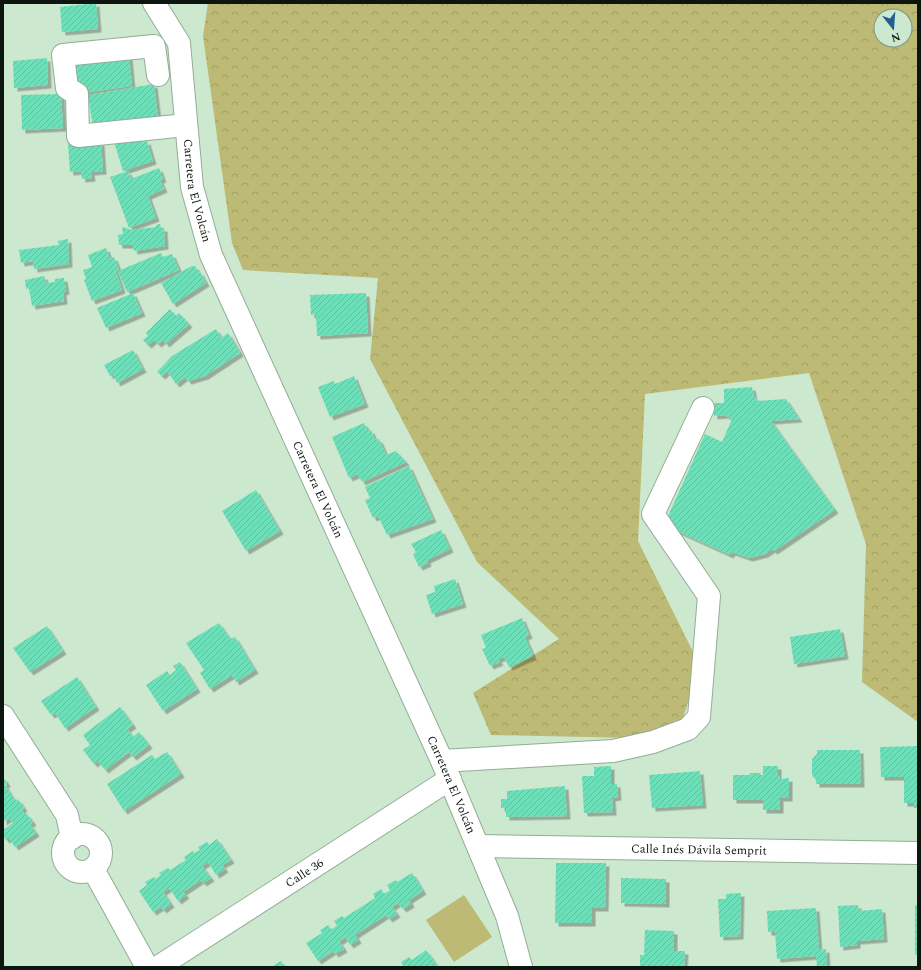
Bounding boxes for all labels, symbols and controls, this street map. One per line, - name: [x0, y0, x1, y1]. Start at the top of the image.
- north arrow: [873, 8, 913, 48]
- text: N: [889, 28, 903, 47]
- street label: Carretera El Volcán: [178, 138, 216, 244]
- street label: Carretera El Volcán: [287, 438, 348, 541]
- street label: Carretera El Volcán: [422, 733, 480, 837]
- street label: Calle Inés Dávila Semprit: [631, 839, 767, 861]
- street label: Calle 36: [282, 854, 328, 893]

